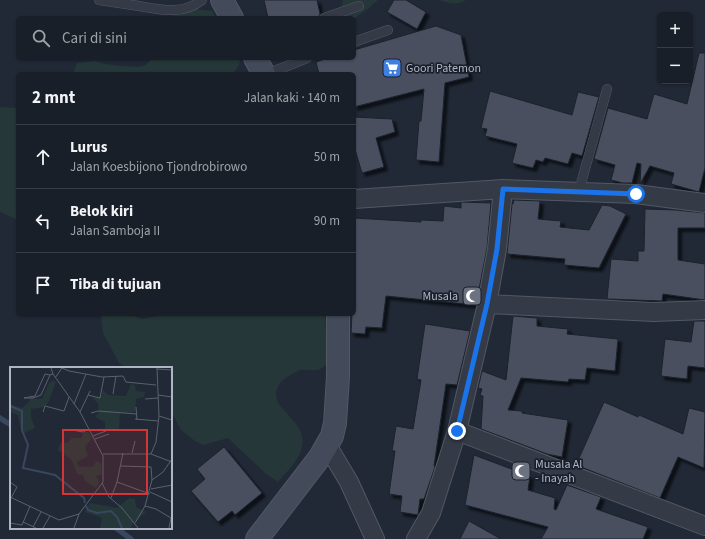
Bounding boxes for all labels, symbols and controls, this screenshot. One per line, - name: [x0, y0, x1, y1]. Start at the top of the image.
- map controls: [657, 12, 693, 84]
- button: +: [657, 12, 693, 48]
- search box: [16, 16, 356, 60]
- icon: search: [30, 27, 52, 49]
- text: Cari di sini: [62, 28, 127, 49]
- button: −: [657, 48, 693, 84]
- supermarket icon: Goori Patemon: [381, 57, 403, 79]
- place label: Goori Patemon: [406, 60, 481, 77]
- text: 2 mnt: [32, 86, 75, 110]
- text: Jalan kaki · 140 m: [244, 89, 340, 107]
- text: Lurus: [70, 137, 107, 158]
- icon: ahead: [32, 146, 54, 168]
- text: 50 m: [314, 148, 340, 166]
- text: Jalan Koesbijono Tjondrobirowo: [70, 158, 247, 176]
- route start: [627, 185, 645, 203]
- text: Belok kiri: [70, 201, 133, 222]
- icon: left: [32, 210, 54, 232]
- text: 90 m: [314, 212, 340, 230]
- text: Jalan Samboja II: [70, 222, 160, 240]
- icon: arrive: [32, 274, 54, 296]
- text: Tiba di tujuan: [70, 274, 161, 295]
- mosque icon: Musala: [461, 285, 483, 307]
- place label: Musala: [423, 288, 458, 305]
- inset map: [10, 367, 172, 529]
- route end: [448, 422, 466, 440]
- place label: Musala Al - Inayah: [535, 456, 582, 487]
- mosque icon: Musala Al - Inayah: [510, 460, 532, 482]

